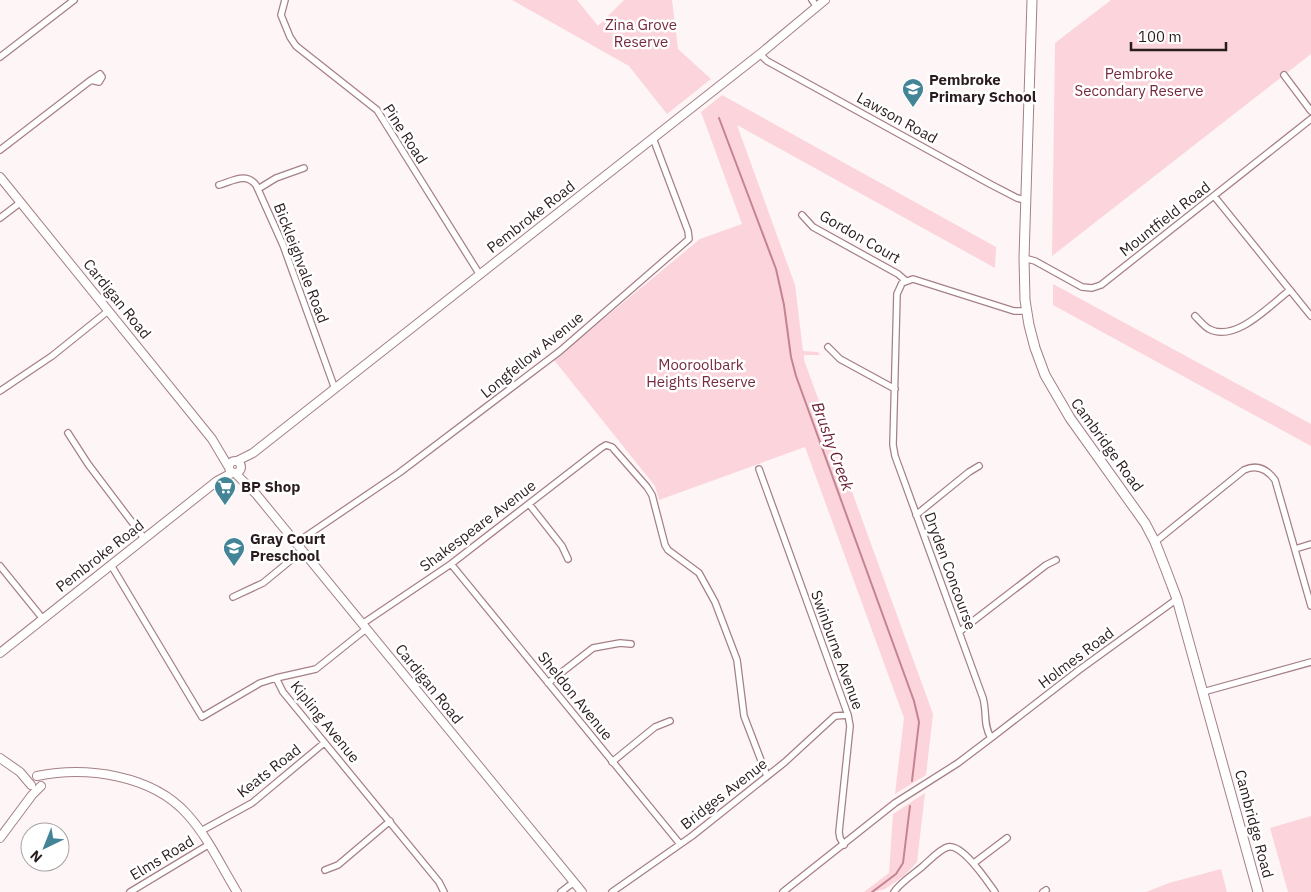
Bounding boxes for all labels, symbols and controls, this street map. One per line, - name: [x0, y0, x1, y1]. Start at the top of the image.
- park label: Zina Grove Reserve: [605, 15, 677, 51]
- scale bar: [1131, 20, 1226, 52]
- text: 100 m: [1138, 27, 1182, 46]
- park label: Pembroke Secondary Reserve: [1074, 64, 1204, 100]
- place label: Pembroke Primary School: [929, 70, 1037, 106]
- school or university icon: Pembroke Primary School: [901, 77, 925, 108]
- street label: Lawson Road: [854, 88, 941, 147]
- street label: Pine Road: [379, 100, 432, 167]
- street label: Pembroke Road: [483, 176, 579, 257]
- street label: Mountfield Road: [1115, 177, 1214, 260]
- street label: Bickleighvale Road: [270, 200, 333, 326]
- street label: Gordon Court: [816, 206, 904, 267]
- street label: Cardigan Road: [79, 255, 155, 343]
- street label: Longfellow Avenue: [476, 307, 587, 402]
- park label: Mooroolbark Heights Reserve: [646, 355, 756, 391]
- street label: Cambridge Road: [1067, 394, 1148, 495]
- water label: Brushy Creek: [808, 399, 859, 494]
- supermarket icon: BP Shop: [213, 475, 237, 506]
- street label: Shakespeare Avenue: [416, 476, 540, 576]
- place label: BP Shop: [241, 477, 300, 496]
- street label: Dryden Concourse: [920, 509, 981, 632]
- street label: Pembroke Road: [52, 515, 148, 596]
- place label: Gray Court Preschool: [250, 529, 326, 565]
- school or university icon: Gray Court Preschool: [222, 536, 246, 567]
- street label: Swinburne Avenue: [807, 588, 868, 712]
- street label: Holmes Road: [1034, 623, 1117, 692]
- street label: Cardigan Road: [391, 640, 467, 728]
- street label: Sheldon Avenue: [534, 647, 617, 744]
- street label: Kipling Avenue: [287, 677, 364, 766]
- street label: Keats Road: [233, 740, 304, 801]
- street label: Bridges Avenue: [677, 754, 771, 833]
- street label: Cambridge Road: [1231, 768, 1278, 880]
- north arrow: [20, 822, 70, 872]
- street label: Elms Road: [126, 831, 197, 884]
- text: N: [26, 846, 46, 867]

